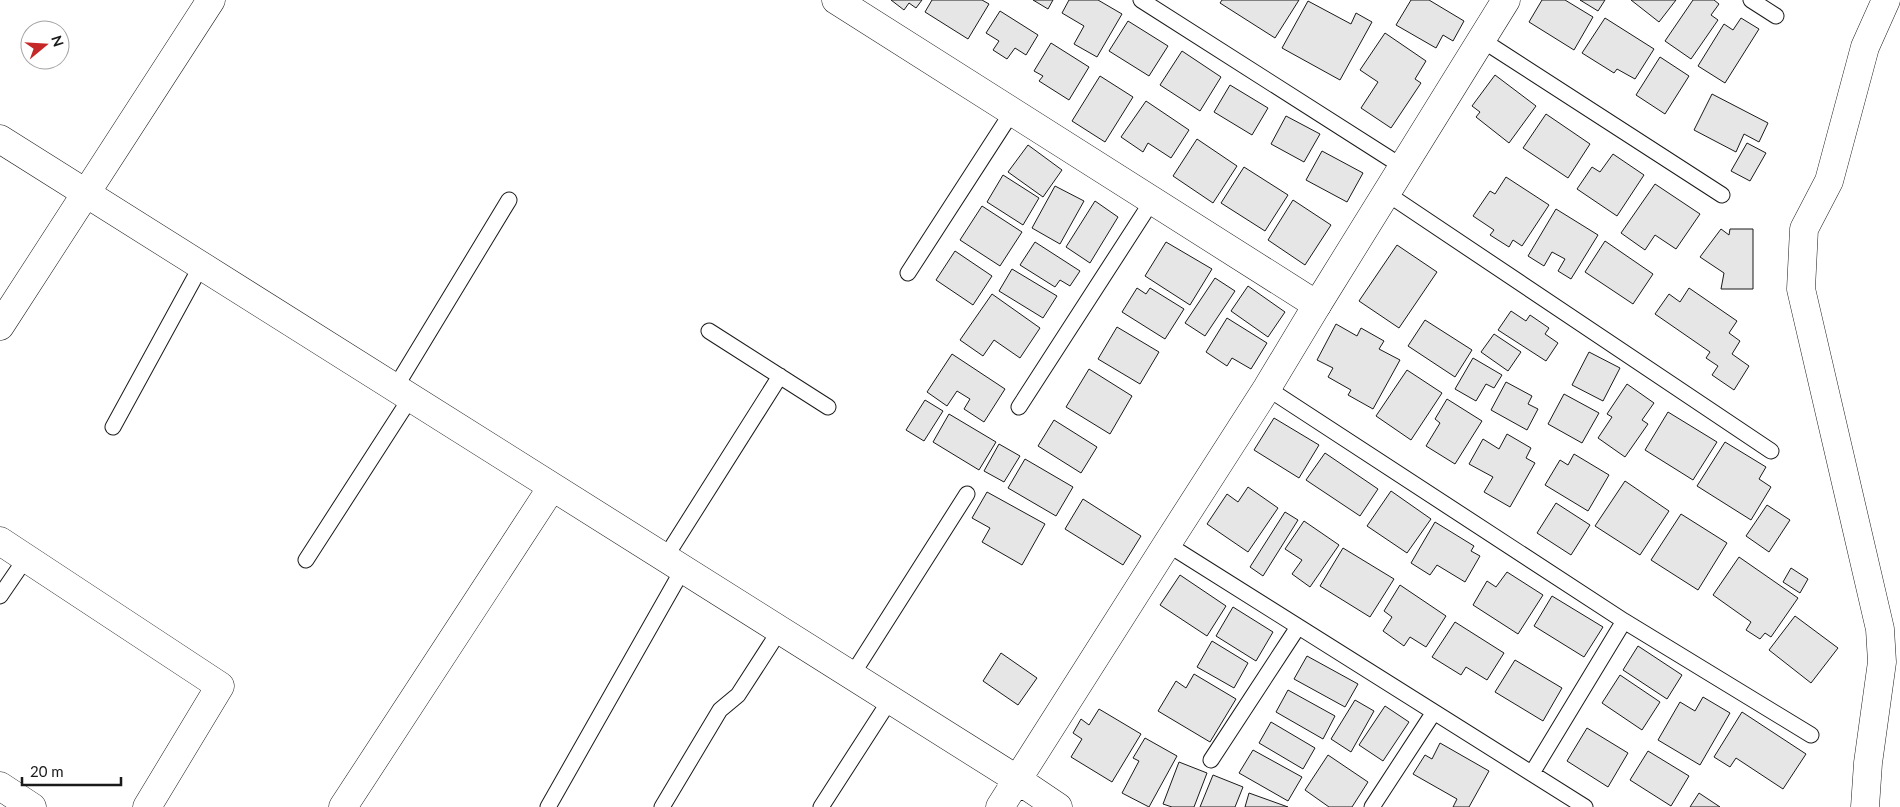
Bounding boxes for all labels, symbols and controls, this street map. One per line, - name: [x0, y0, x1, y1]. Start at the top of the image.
- north arrow: [20, 20, 70, 70]
- text: N: [48, 33, 68, 49]
- scale bar: [22, 754, 121, 786]
- text: 20 m: [30, 762, 64, 780]

